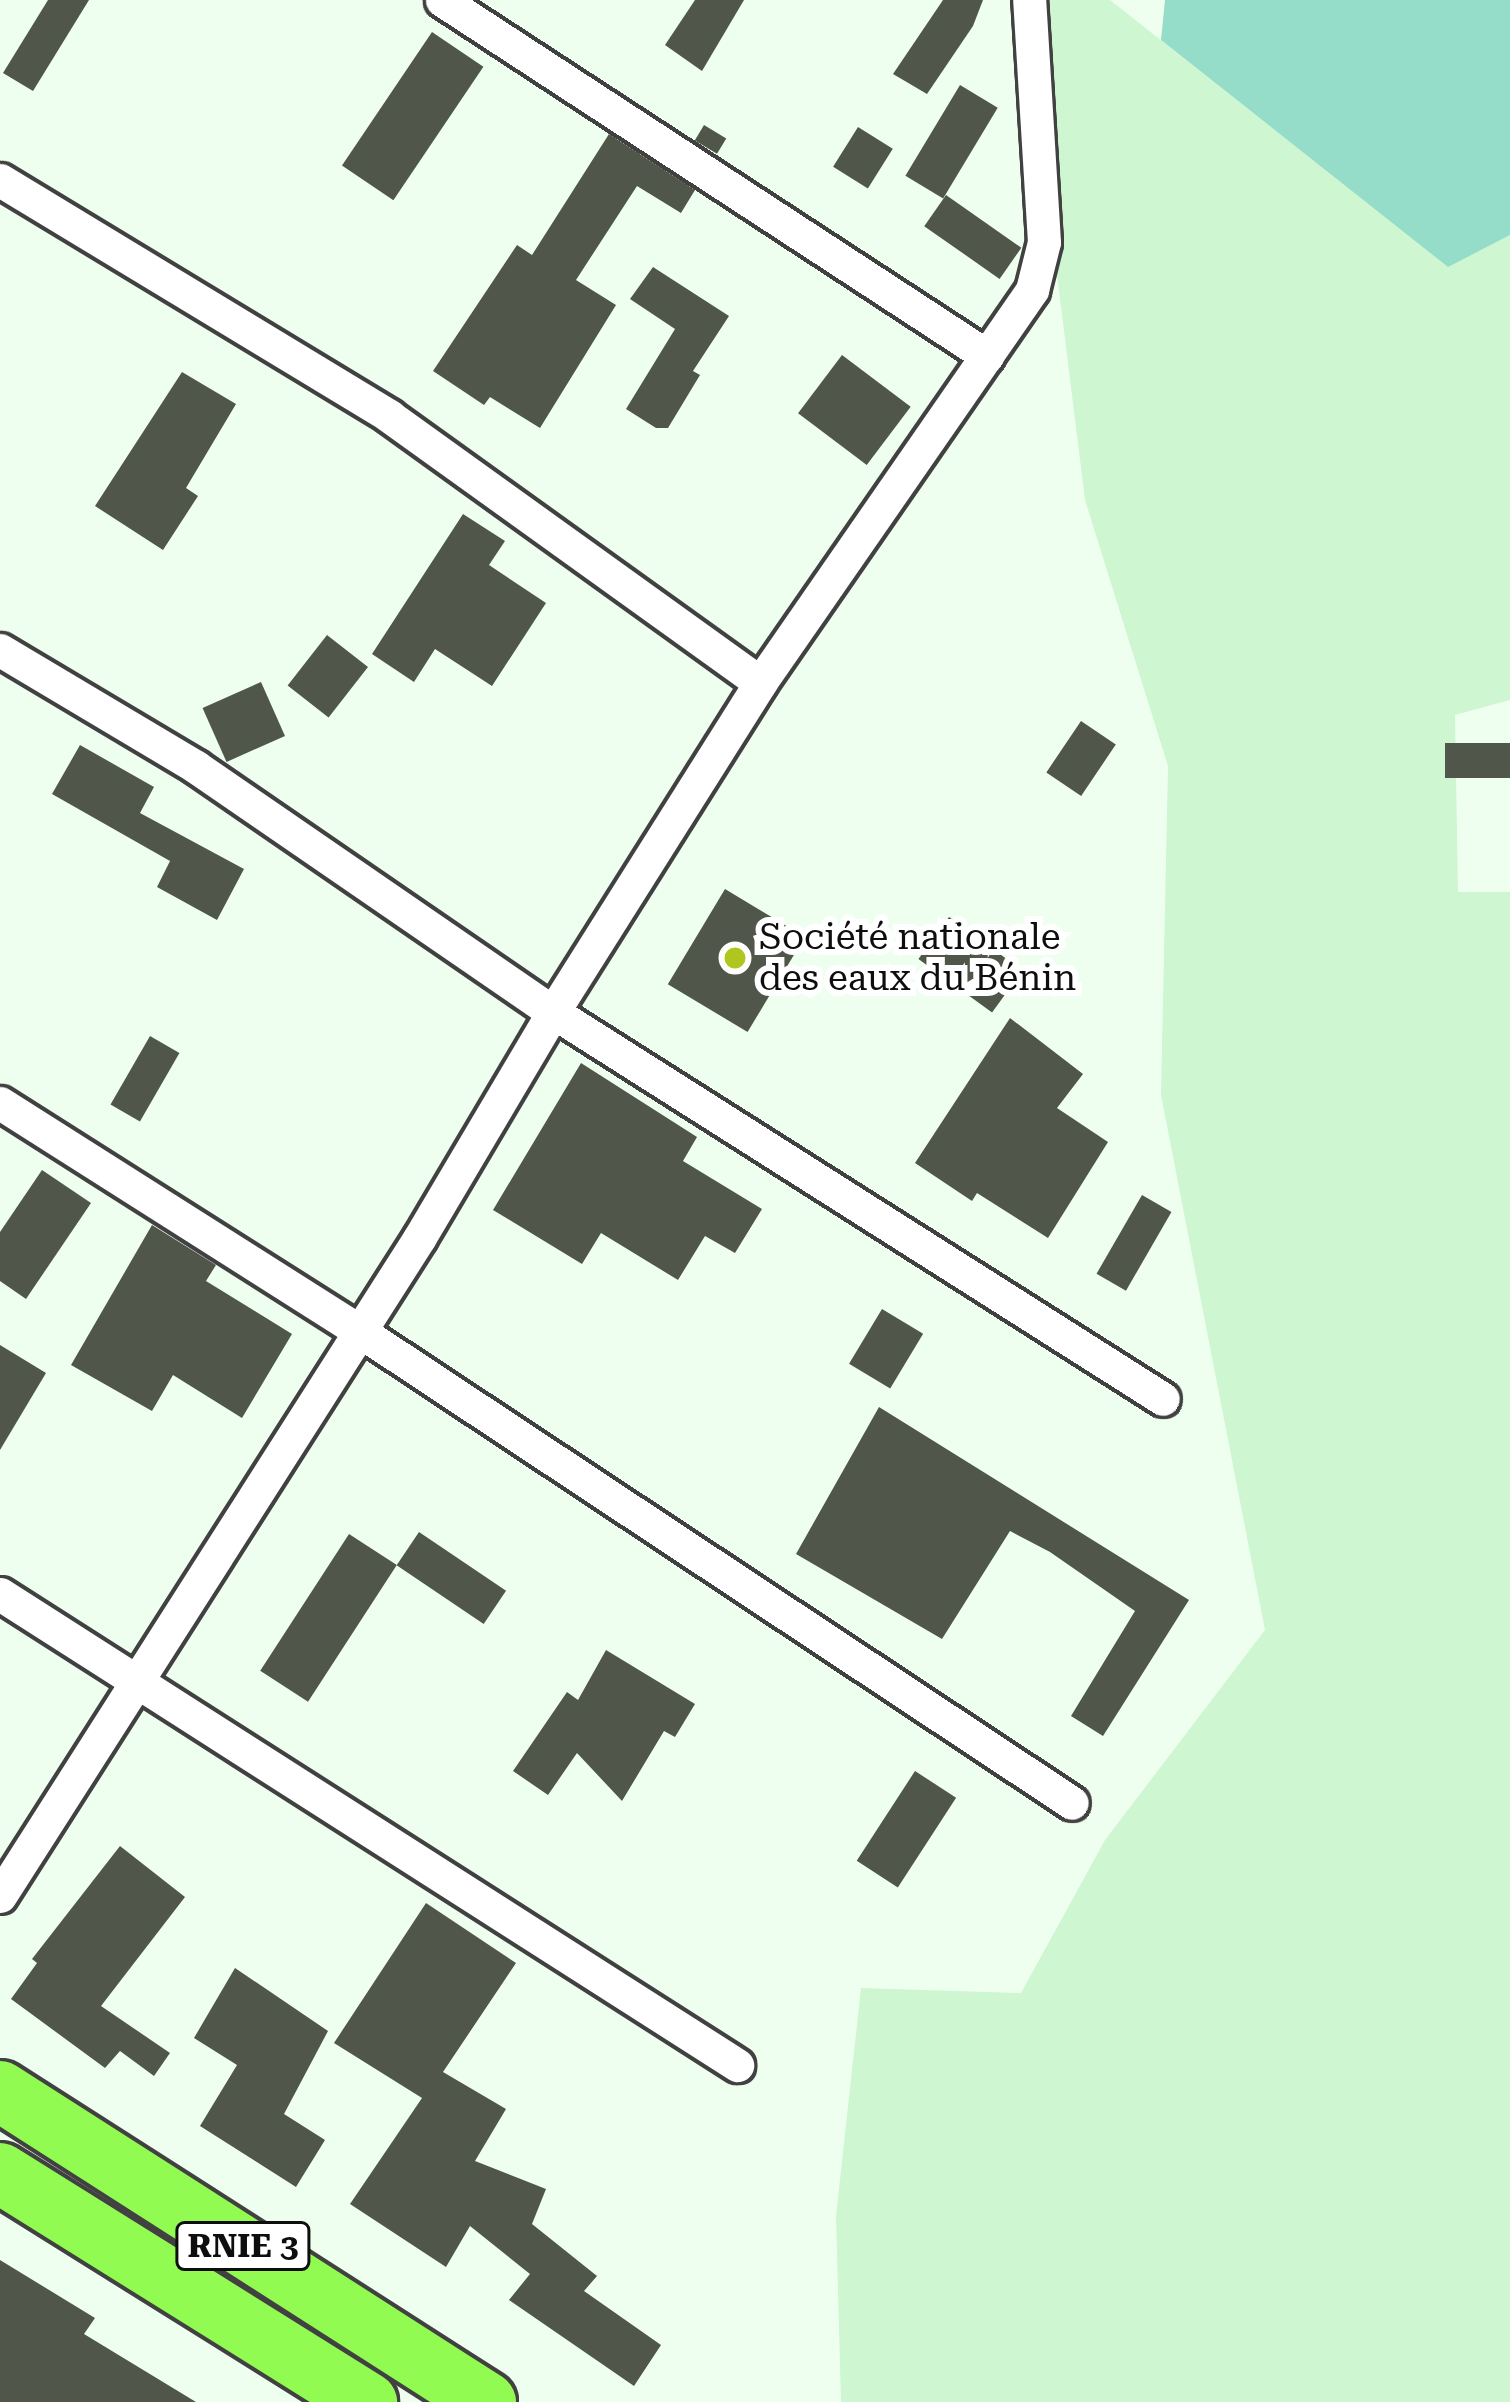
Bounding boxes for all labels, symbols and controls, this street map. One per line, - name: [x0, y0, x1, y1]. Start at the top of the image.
- place label: Société nationale des eaux du Bénin: [759, 915, 1076, 1000]
- marker: Société nationale des eaux du Bénin: [722, 945, 748, 971]
- road number: RNIE 3: [174, 2219, 312, 2273]

